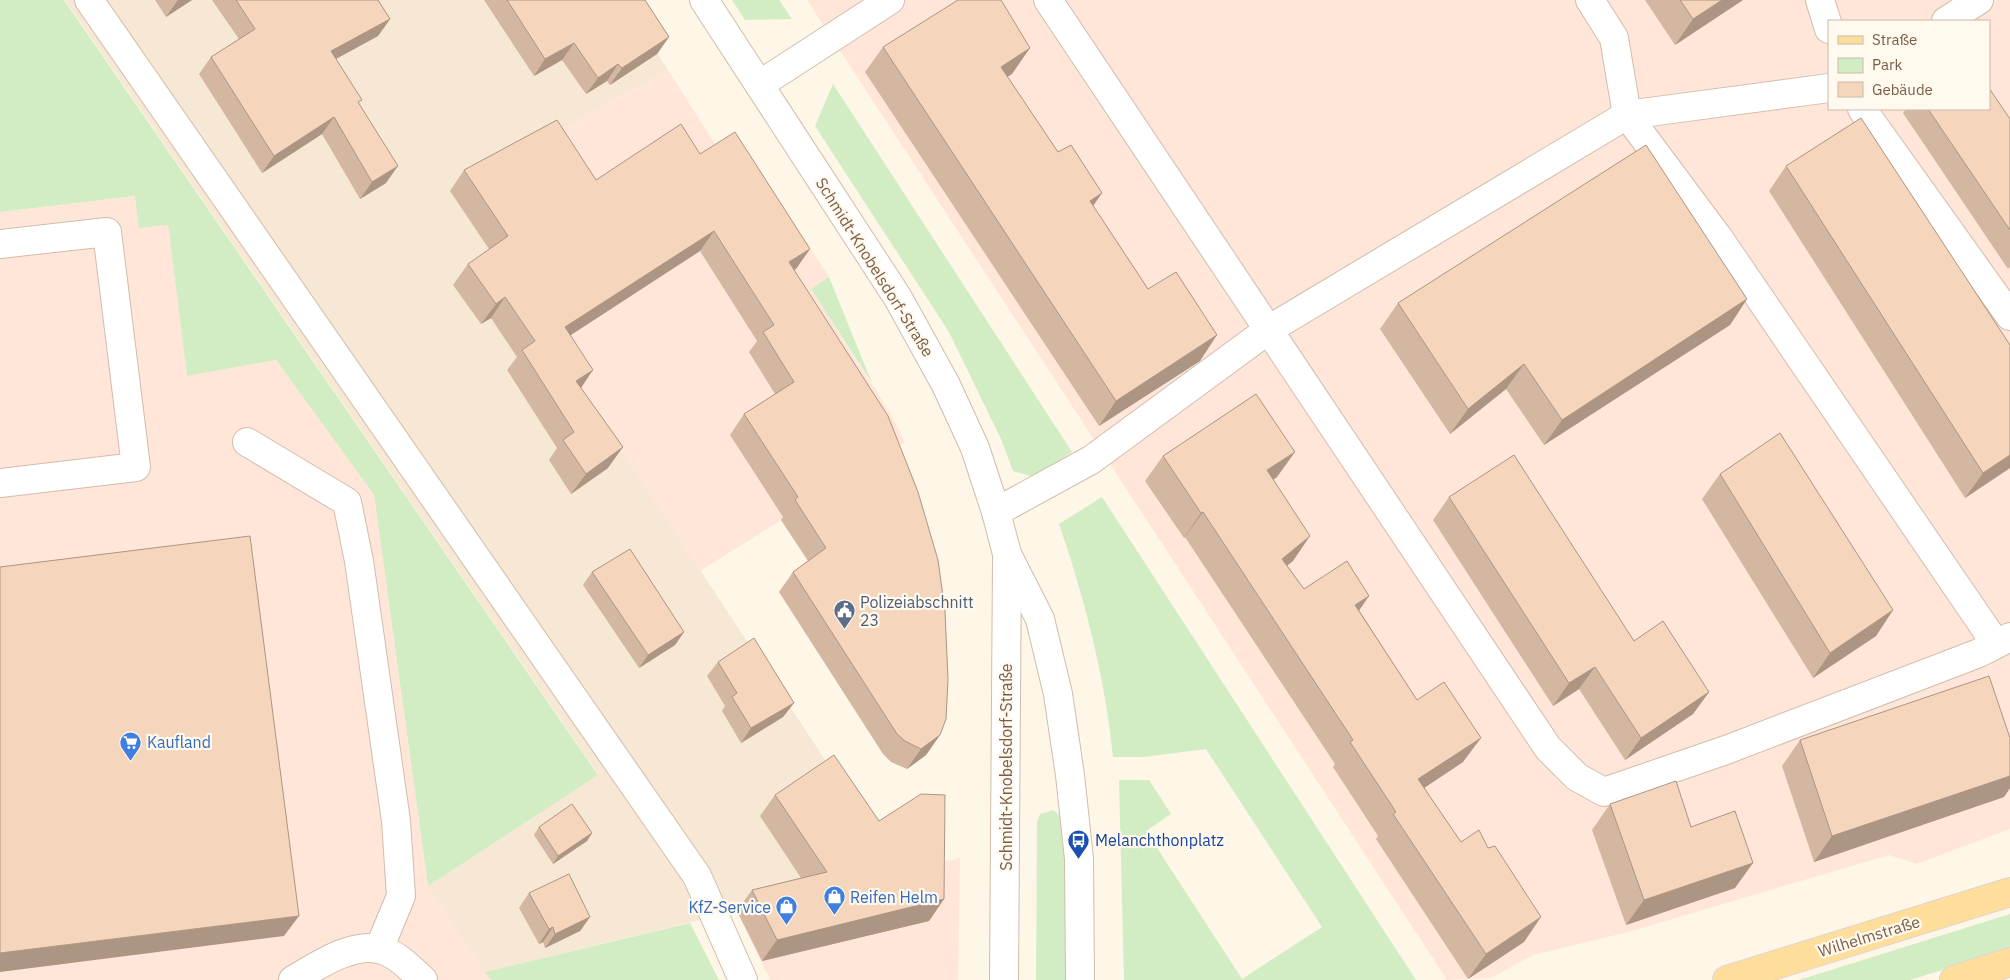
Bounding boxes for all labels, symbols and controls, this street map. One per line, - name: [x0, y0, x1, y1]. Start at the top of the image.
- legend: [1828, 20, 1990, 110]
- text: Straße: [1872, 30, 1917, 49]
- text: Park: [1872, 55, 1902, 74]
- text: Gebäude: [1872, 80, 1933, 99]
- street label: Schmidt-Knobelsdorf-Straße: [812, 174, 939, 360]
- place label: Polizeiabschnitt 23: [860, 592, 974, 630]
- public building icon: Polizeiabschnitt 23: [832, 599, 856, 630]
- street label: Schmidt-Knobelsdorf-Straße: [996, 663, 1016, 871]
- supermarket icon: Kaufland: [119, 730, 143, 761]
- place label: Kaufland: [147, 732, 211, 752]
- bus stop icon: Melanchthonplatz: [1067, 828, 1091, 859]
- place label: Melanchthonplatz: [1095, 830, 1224, 850]
- shop icon: Reifen Helm: [822, 885, 846, 916]
- place label: Reifen Helm: [850, 887, 938, 907]
- shop icon: KfZ-Service: [775, 895, 799, 926]
- place label: KfZ-Service: [689, 897, 771, 917]
- street label: Wilhelmstraße: [1816, 911, 1923, 961]

